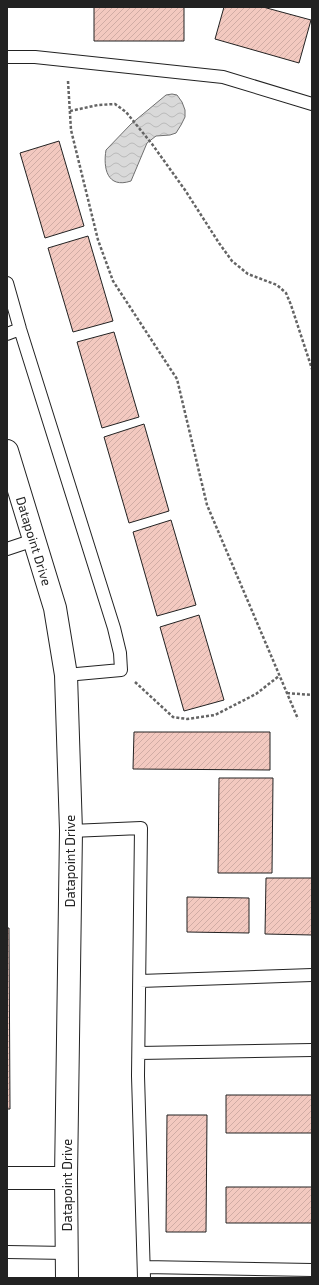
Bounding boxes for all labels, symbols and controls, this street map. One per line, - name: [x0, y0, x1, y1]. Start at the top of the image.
- street label: Datapoint Drive: [13, 495, 55, 587]
- street label: Datapoint Drive: [62, 815, 78, 907]
- street label: Datapoint Drive: [59, 1139, 75, 1231]

